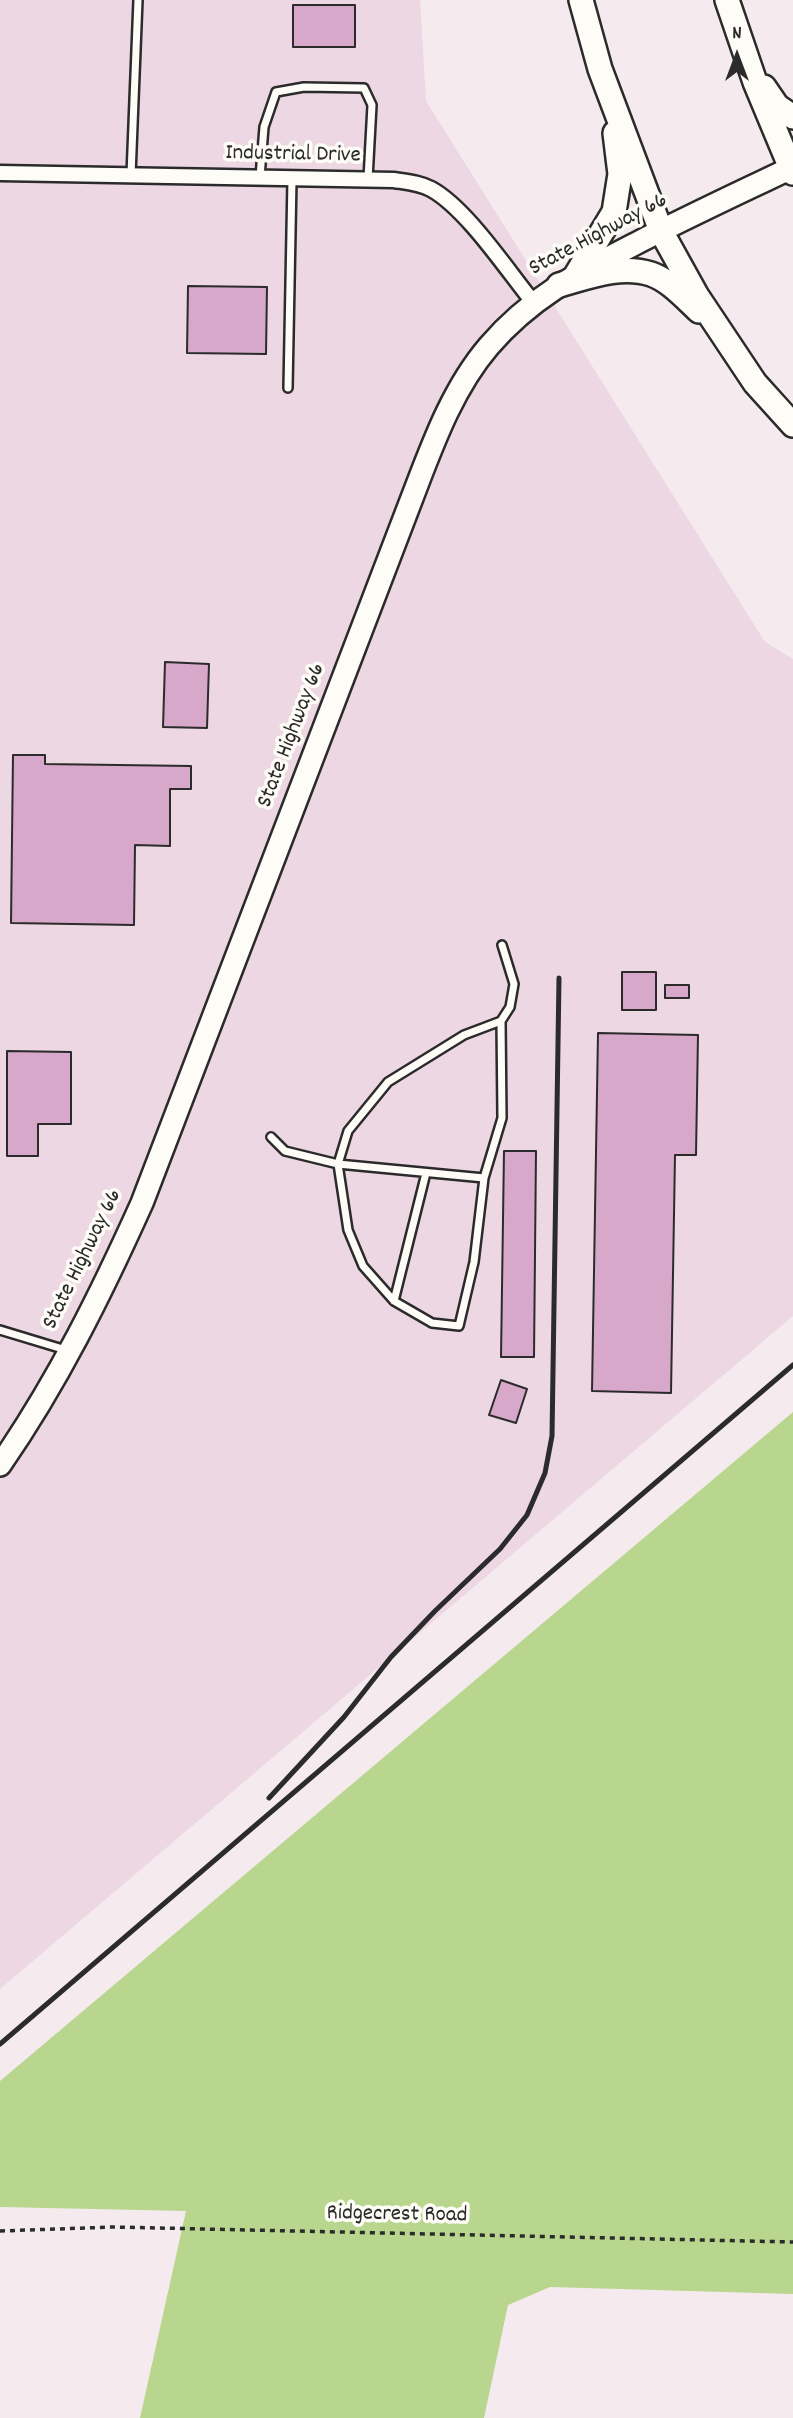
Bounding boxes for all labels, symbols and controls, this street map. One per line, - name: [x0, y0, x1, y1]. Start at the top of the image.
- north arrow: [702, 21, 772, 91]
- text: N: [732, 21, 742, 48]
- street label: Industrial Drive: [225, 141, 361, 171]
- street label: State Highway 66: [525, 188, 673, 284]
- street label: State Highway 66: [253, 660, 333, 812]
- street label: State Highway 66: [38, 1185, 130, 1335]
- street label: Ridgecrest Road: [326, 2201, 468, 2231]

